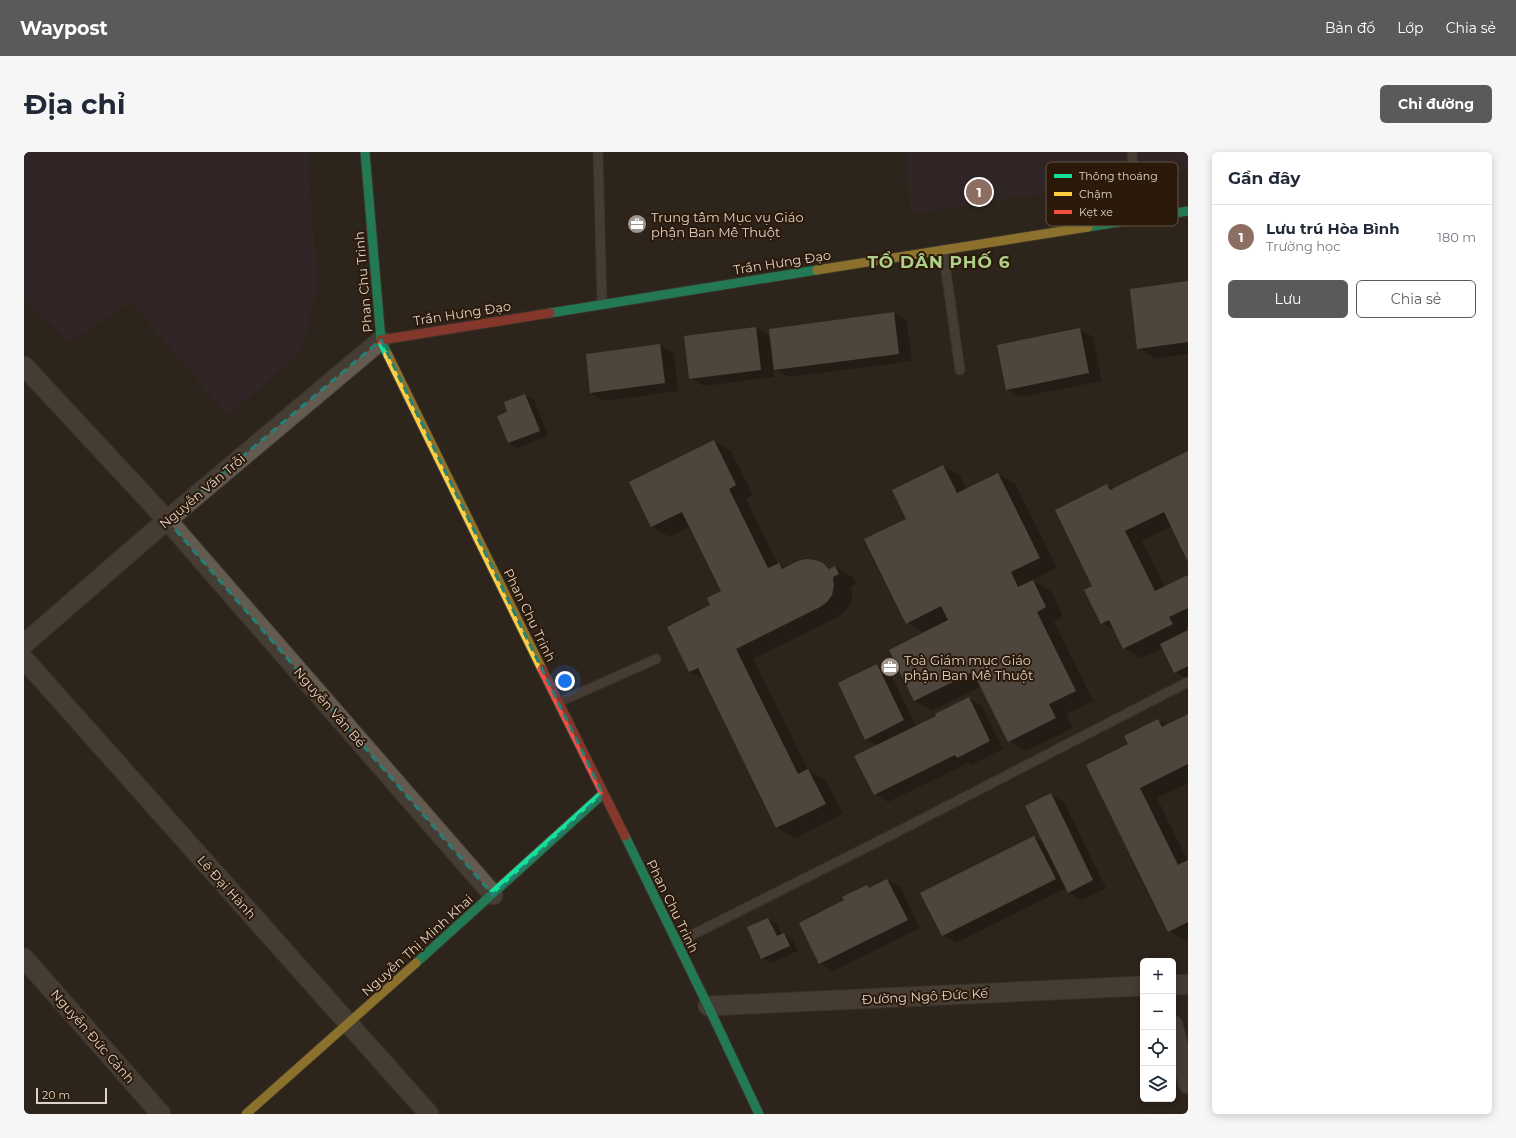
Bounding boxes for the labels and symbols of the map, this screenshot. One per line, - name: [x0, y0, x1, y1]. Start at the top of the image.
- legend: [1046, 162, 1178, 226]
- text: Thông thoáng: [1079, 169, 1158, 183]
- pin: 1: [966, 177, 992, 207]
- text: Chậm: [1079, 187, 1112, 201]
- text: Kẹt xe: [1079, 205, 1113, 219]
- place label: Trung tâm Mục vụ Giáo phận Ban Mê Thuột: [651, 209, 804, 240]
- office icon: Trung tâm Mục vụ Giáo phận Ban Mê Thuột: [626, 213, 648, 235]
- street label: Phan Chu Trinh: [351, 231, 375, 333]
- street label: Trần Hưng Đạo: [732, 246, 832, 278]
- district label: TỔ DÂN PHỐ 6: [868, 251, 1010, 272]
- street label: Trần Hưng Đạo: [412, 297, 512, 329]
- street label: Nguyễn Văn Trỗi: [156, 450, 248, 532]
- street label: Phan Chu Trinh: [501, 566, 559, 664]
- place label: Toà Giám mục Giáo phận Ban Mê Thuột: [904, 652, 1033, 683]
- office icon: Toà Giám mục Giáo phận Ban Mê Thuột: [879, 656, 901, 678]
- street label: Nguyễn Văn Bé: [291, 664, 369, 750]
- your location: [555, 671, 575, 691]
- street label: Lê Đại Hành: [194, 852, 260, 922]
- street label: Phan Chu Trinh: [644, 857, 702, 955]
- street label: Nguyễn Thị Minh Khai: [358, 891, 476, 999]
- street label: Đường Ngô Đức Kế: [861, 985, 989, 1007]
- street label: Nguyễn Đức Cảnh: [48, 986, 138, 1086]
- scale bar: [36, 1086, 107, 1105]

